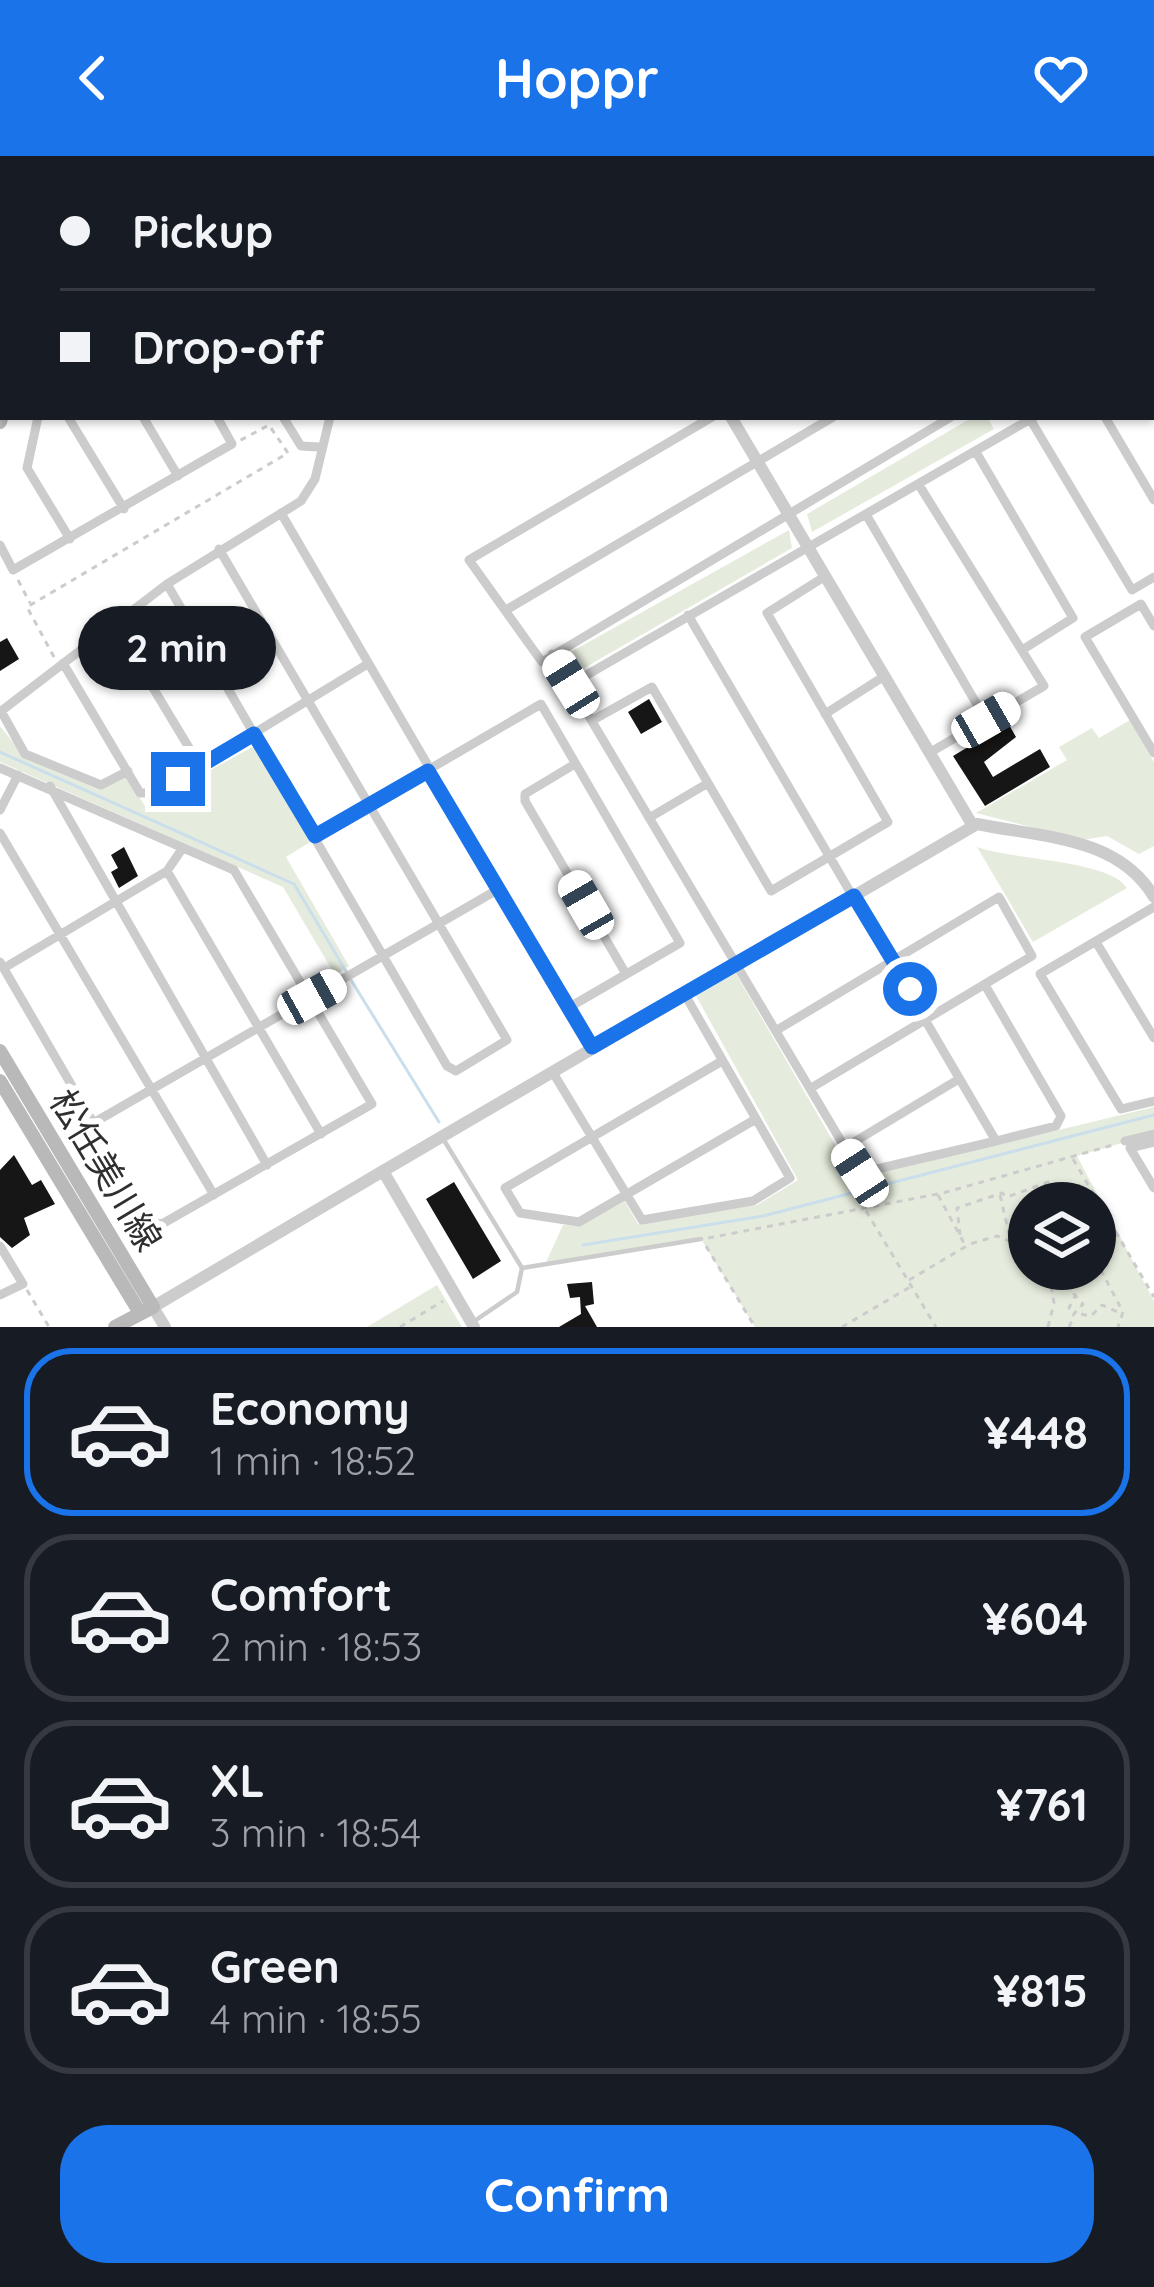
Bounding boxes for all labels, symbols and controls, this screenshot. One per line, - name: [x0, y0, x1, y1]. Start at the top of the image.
- text: Hoppr: [495, 44, 659, 112]
- icon: back: [60, 45, 126, 111]
- icon: heart: [1028, 45, 1094, 111]
- text: Pickup: [132, 203, 273, 259]
- text: Drop-off: [132, 319, 324, 375]
- callout: 2 min: [79, 605, 277, 689]
- text: 2 min: [126, 623, 228, 672]
- car: [537, 644, 605, 724]
- car: [946, 686, 1026, 754]
- route end: [151, 752, 205, 806]
- car: [552, 865, 620, 945]
- route start: [883, 962, 937, 1016]
- car: [272, 964, 352, 1030]
- street label: 松任美川線: [41, 1081, 172, 1258]
- car: [825, 1133, 895, 1213]
- map controls: [1008, 1182, 1116, 1290]
- button: layers: [1008, 1182, 1116, 1290]
- icon: car: [66, 1378, 174, 1486]
- text: Economy: [210, 1380, 410, 1436]
- text: ¥448: [984, 1404, 1088, 1460]
- text: 1 min · 18:52: [210, 1436, 416, 1485]
- icon: car: [66, 1564, 174, 1672]
- text: Comfort: [210, 1566, 392, 1622]
- text: ¥604: [982, 1590, 1088, 1646]
- text: 2 min · 18:53: [210, 1622, 422, 1671]
- icon: car: [66, 1750, 174, 1858]
- text: XL: [210, 1752, 265, 1808]
- text: ¥761: [996, 1776, 1088, 1832]
- text: 3 min · 18:54: [210, 1808, 421, 1857]
- icon: car: [66, 1936, 174, 2044]
- text: Green: [210, 1938, 340, 1994]
- text: ¥815: [993, 1962, 1088, 2018]
- text: 4 min · 18:55: [210, 1994, 422, 2043]
- button: Confirm: [60, 2125, 1094, 2263]

